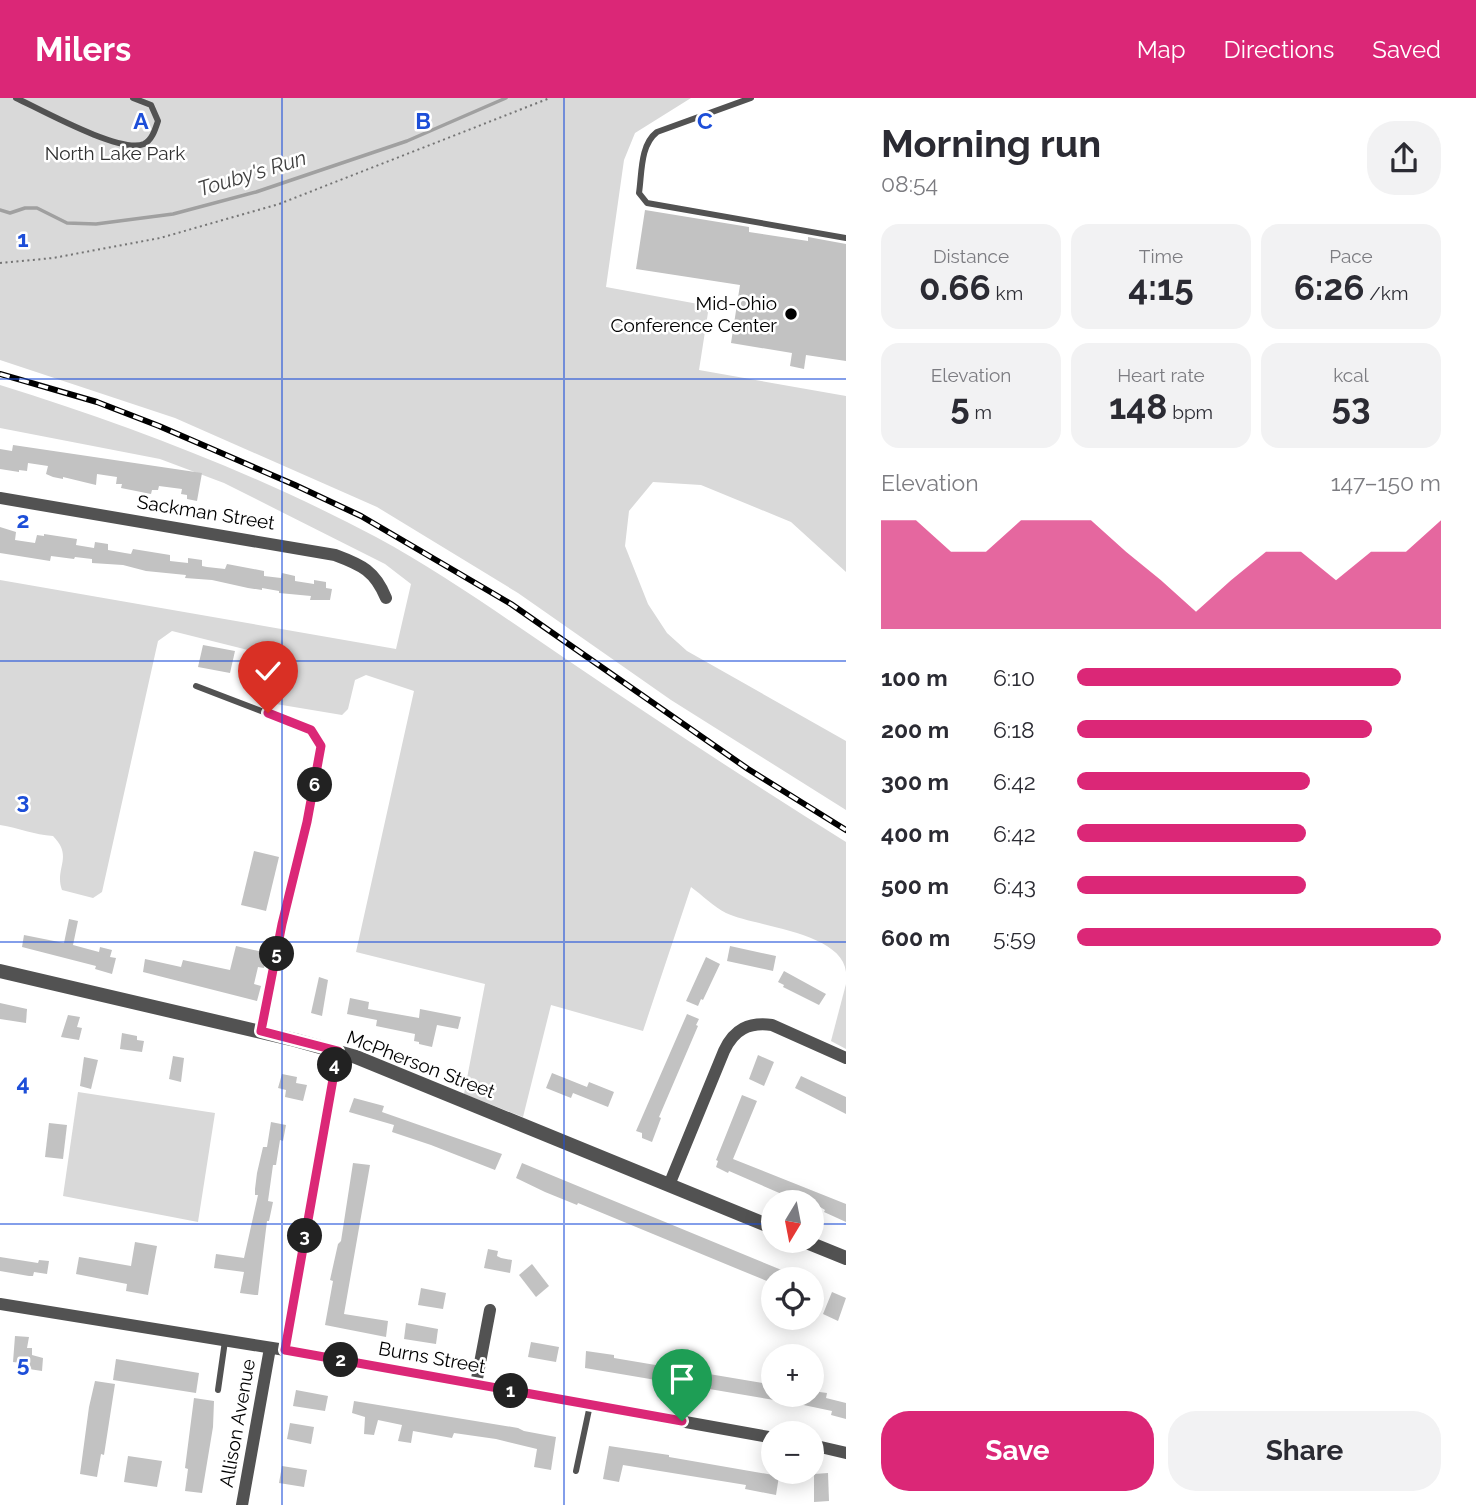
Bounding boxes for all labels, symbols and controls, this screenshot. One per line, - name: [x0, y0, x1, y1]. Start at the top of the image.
- text: Milers: [35, 30, 131, 69]
- text: Map: [1137, 35, 1186, 64]
- text: Directions: [1224, 35, 1334, 64]
- text: Saved: [1372, 35, 1441, 64]
- text: A: [133, 107, 149, 134]
- text: B: [415, 107, 431, 134]
- text: C: [697, 107, 713, 134]
- text: Morning run: [881, 121, 1101, 166]
- button: share: [1367, 121, 1441, 195]
- park label: North Lake Park: [45, 142, 185, 164]
- water label: Touby's Run: [195, 145, 309, 201]
- text: 08:54: [881, 170, 938, 197]
- text: 1: [17, 225, 29, 252]
- text: Distance: [933, 245, 1009, 267]
- text: Time: [1139, 245, 1183, 267]
- text: Pace: [1329, 245, 1373, 267]
- text: 0.66: [919, 267, 991, 308]
- text: 4:15: [1128, 267, 1194, 308]
- text: 6:26: [1294, 267, 1365, 308]
- text: km: [991, 282, 1023, 304]
- text: /km: [1365, 282, 1408, 304]
- place label: Mid-Ohio Conference Center: [610, 292, 777, 336]
- marker: Mid-Ohio Conference Center: [783, 306, 799, 322]
- text: Elevation: [931, 364, 1011, 386]
- text: Heart rate: [1117, 364, 1205, 386]
- text: kcal: [1333, 364, 1369, 386]
- text: 5: [950, 386, 970, 427]
- text: 148: [1109, 386, 1167, 427]
- text: 53: [1332, 386, 1370, 427]
- text: m: [970, 401, 992, 423]
- text: bpm: [1167, 401, 1213, 423]
- text: Elevation: [881, 469, 979, 496]
- text: 147–150 m: [1331, 469, 1441, 496]
- street label: Sackman Street: [136, 490, 277, 534]
- text: 2: [17, 506, 29, 533]
- pin: [238, 641, 298, 713]
- icon: check: [249, 652, 287, 690]
- text: 100 m: [881, 664, 948, 691]
- text: 6:10: [993, 664, 1035, 691]
- text: 200 m: [881, 716, 949, 743]
- text: 6:18: [993, 716, 1035, 743]
- pin: 6: [298, 768, 332, 802]
- text: 300 m: [881, 768, 949, 795]
- text: 6:42: [993, 768, 1036, 795]
- text: 6: [309, 773, 320, 795]
- text: 3: [17, 787, 29, 814]
- text: 400 m: [881, 820, 949, 847]
- text: 6:42: [993, 820, 1036, 847]
- text: 500 m: [881, 872, 949, 899]
- text: 6:43: [993, 872, 1036, 899]
- text: 600 m: [881, 924, 950, 951]
- text: 5:59: [993, 924, 1036, 951]
- pin: 5: [260, 936, 294, 972]
- text: 5: [271, 942, 282, 964]
- street label: McPherson Street: [344, 1026, 499, 1103]
- pin: 4: [318, 1048, 352, 1082]
- text: 4: [329, 1053, 340, 1075]
- text: 4: [16, 1069, 30, 1096]
- north arrow: [761, 1190, 824, 1253]
- map controls: [761, 1190, 824, 1484]
- pin: 3: [288, 1218, 322, 1254]
- text: 3: [299, 1224, 310, 1246]
- button: locate: [761, 1267, 824, 1330]
- street label: Burns Street: [377, 1337, 488, 1377]
- pin: 2: [324, 1342, 358, 1378]
- button: +: [761, 1344, 824, 1407]
- text: 2: [335, 1348, 346, 1370]
- pin: [652, 1349, 712, 1421]
- text: 5: [17, 1350, 30, 1377]
- street label: Allison Avenue: [215, 1357, 259, 1489]
- icon: arrive: [663, 1360, 701, 1398]
- pin: 1: [494, 1374, 528, 1408]
- text: 1: [506, 1379, 515, 1401]
- button: Save: [881, 1411, 1154, 1491]
- button: Share: [1168, 1411, 1441, 1491]
- button: −: [761, 1421, 824, 1484]

